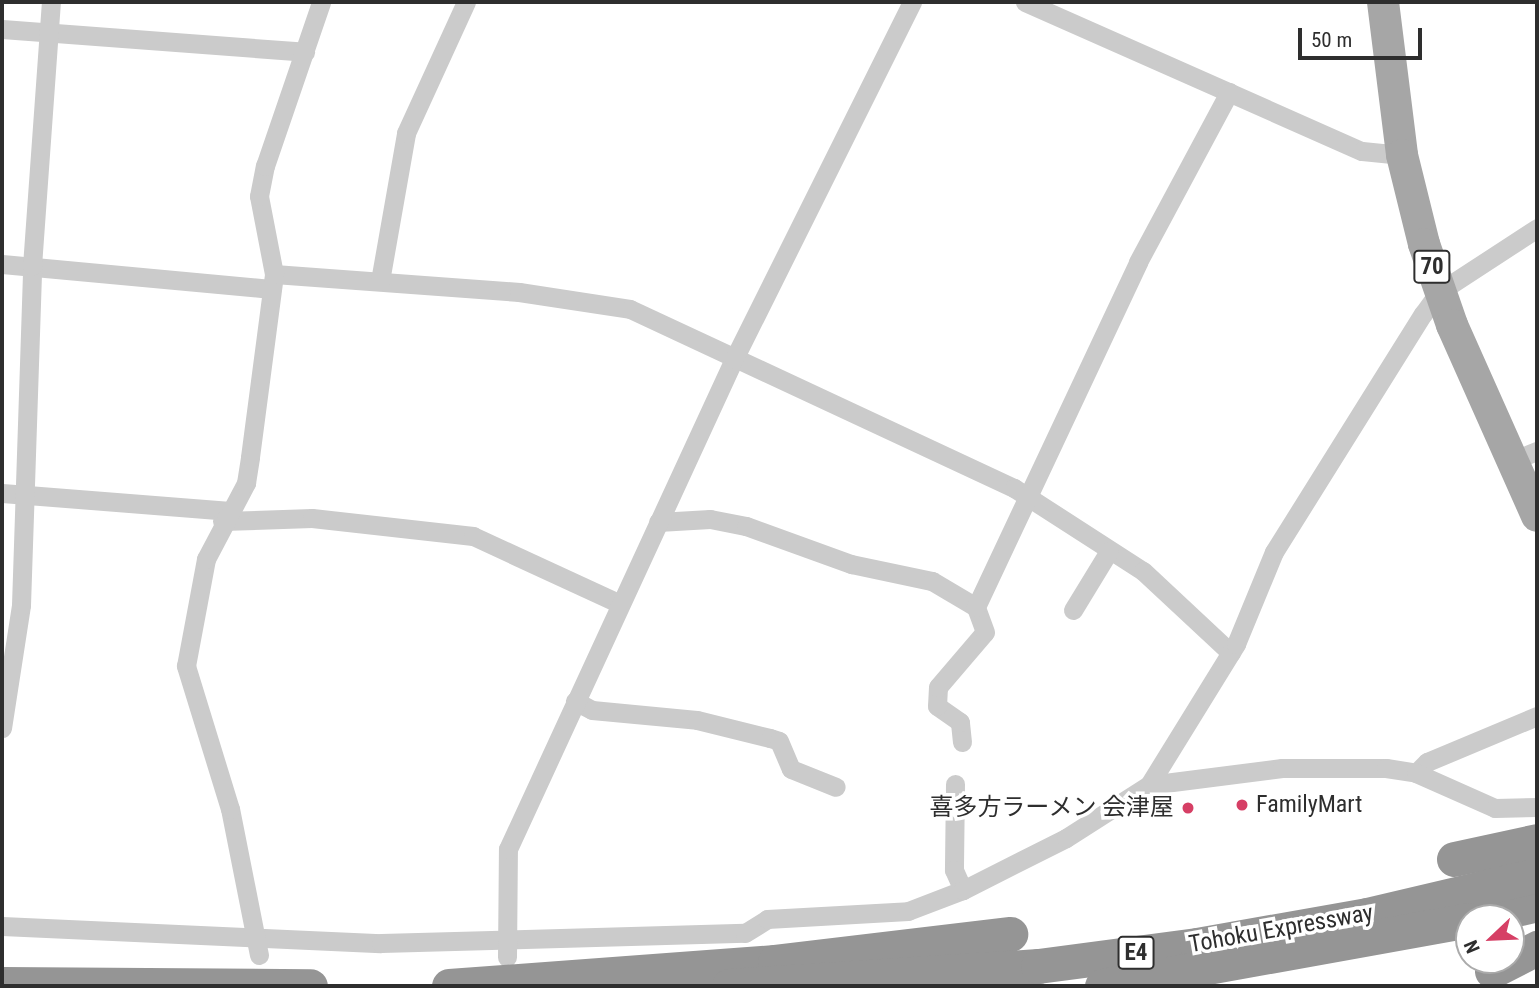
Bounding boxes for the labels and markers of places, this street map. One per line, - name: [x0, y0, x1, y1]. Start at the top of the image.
- place label: FamilyMart: [1256, 791, 1362, 819]
- place label: 喜多方ラーメン 会津屋: [928, 794, 1174, 822]
- marker: FamilyMart: [1234, 797, 1250, 813]
- marker: 喜多方ラーメン 会津屋: [1180, 800, 1196, 816]

